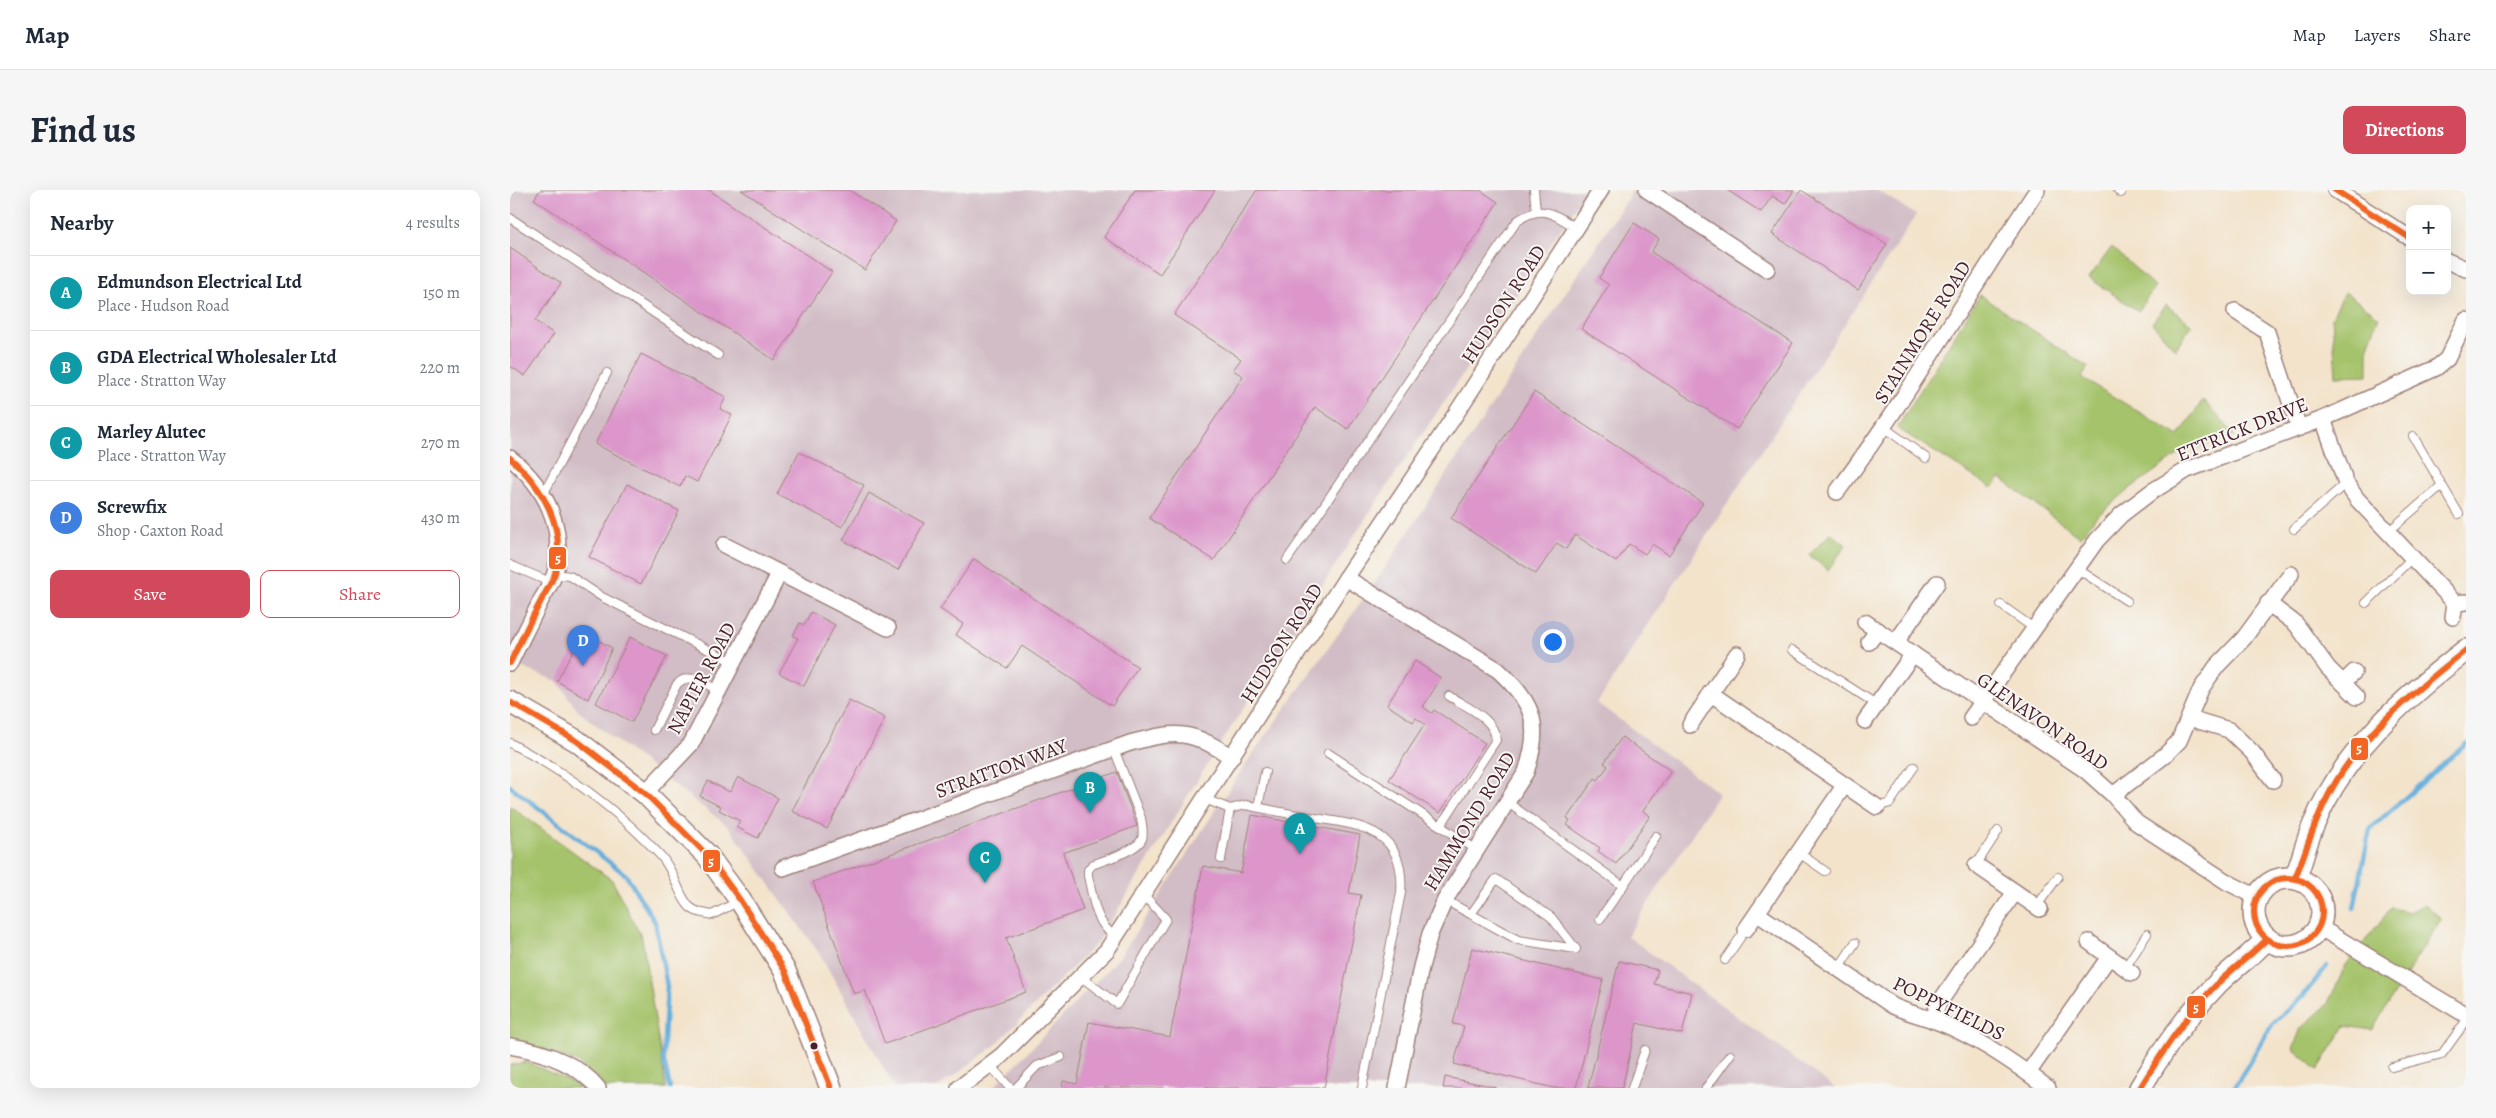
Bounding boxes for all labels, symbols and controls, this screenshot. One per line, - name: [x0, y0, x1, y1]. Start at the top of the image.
- text: Map: [25, 19, 69, 51]
- text: Map: [2293, 23, 2326, 47]
- text: Layers: [2354, 23, 2401, 47]
- text: Share: [2429, 23, 2471, 47]
- text: Find us: [30, 106, 136, 154]
- button: Directions: [2343, 106, 2466, 154]
- map controls: [2406, 205, 2451, 295]
- button: +: [2406, 205, 2451, 250]
- text: Nearby: [50, 209, 113, 237]
- text: 4 results: [406, 212, 460, 234]
- street label: HUDSON ROAD: [1455, 239, 1552, 369]
- button: −: [2406, 250, 2451, 295]
- street label: STAINMORE ROAD: [1867, 255, 1977, 409]
- text: Edmundson Electrical Ltd: [97, 269, 302, 295]
- text: A: [61, 282, 71, 304]
- text: 150 m: [423, 282, 460, 304]
- text: Place · Hudson Road: [97, 295, 229, 317]
- text: GDA Electrical Wholesaler Ltd: [97, 344, 337, 370]
- text: B: [61, 357, 71, 379]
- text: 220 m: [420, 357, 460, 379]
- text: Place · Stratton Way: [97, 370, 226, 392]
- street label: ETTRICK DRIVE: [2172, 391, 2312, 468]
- text: Marley Alutec: [97, 419, 206, 445]
- text: C: [61, 432, 71, 454]
- text: 270 m: [421, 432, 460, 454]
- text: Place · Stratton Way: [97, 445, 226, 467]
- text: Screwfix: [97, 494, 167, 520]
- text: D: [60, 507, 72, 529]
- text: 430 m: [421, 507, 460, 529]
- text: Shop · Caxton Road: [97, 520, 223, 542]
- line badge: 5: [548, 546, 567, 570]
- text: 5: [555, 549, 561, 568]
- button: Save: [50, 570, 250, 618]
- button: Share: [260, 570, 460, 618]
- street label: HUDSON ROAD: [1234, 578, 1329, 708]
- street label: NAPIER ROAD: [661, 617, 742, 739]
- pin: D: [567, 625, 599, 666]
- your location: [1540, 629, 1566, 655]
- street label: GLENAVON ROAD: [1971, 666, 2114, 777]
- street label: STRATTON WAY: [932, 732, 1072, 805]
- line badge: 5: [2350, 737, 2369, 761]
- text: 5: [2356, 739, 2362, 758]
- street label: HAMMOND ROAD: [1417, 747, 1522, 896]
- pin: B: [1074, 772, 1106, 813]
- pin: A: [1284, 813, 1316, 854]
- pin: C: [969, 842, 1001, 883]
- line badge: 5: [702, 849, 721, 873]
- text: 5: [708, 852, 714, 871]
- street label: POPPYFIELDS: [1888, 970, 2009, 1047]
- line badge: 5: [2186, 995, 2206, 1019]
- text: 5: [2193, 998, 2199, 1017]
- unlabelled marker: [809, 1041, 819, 1051]

